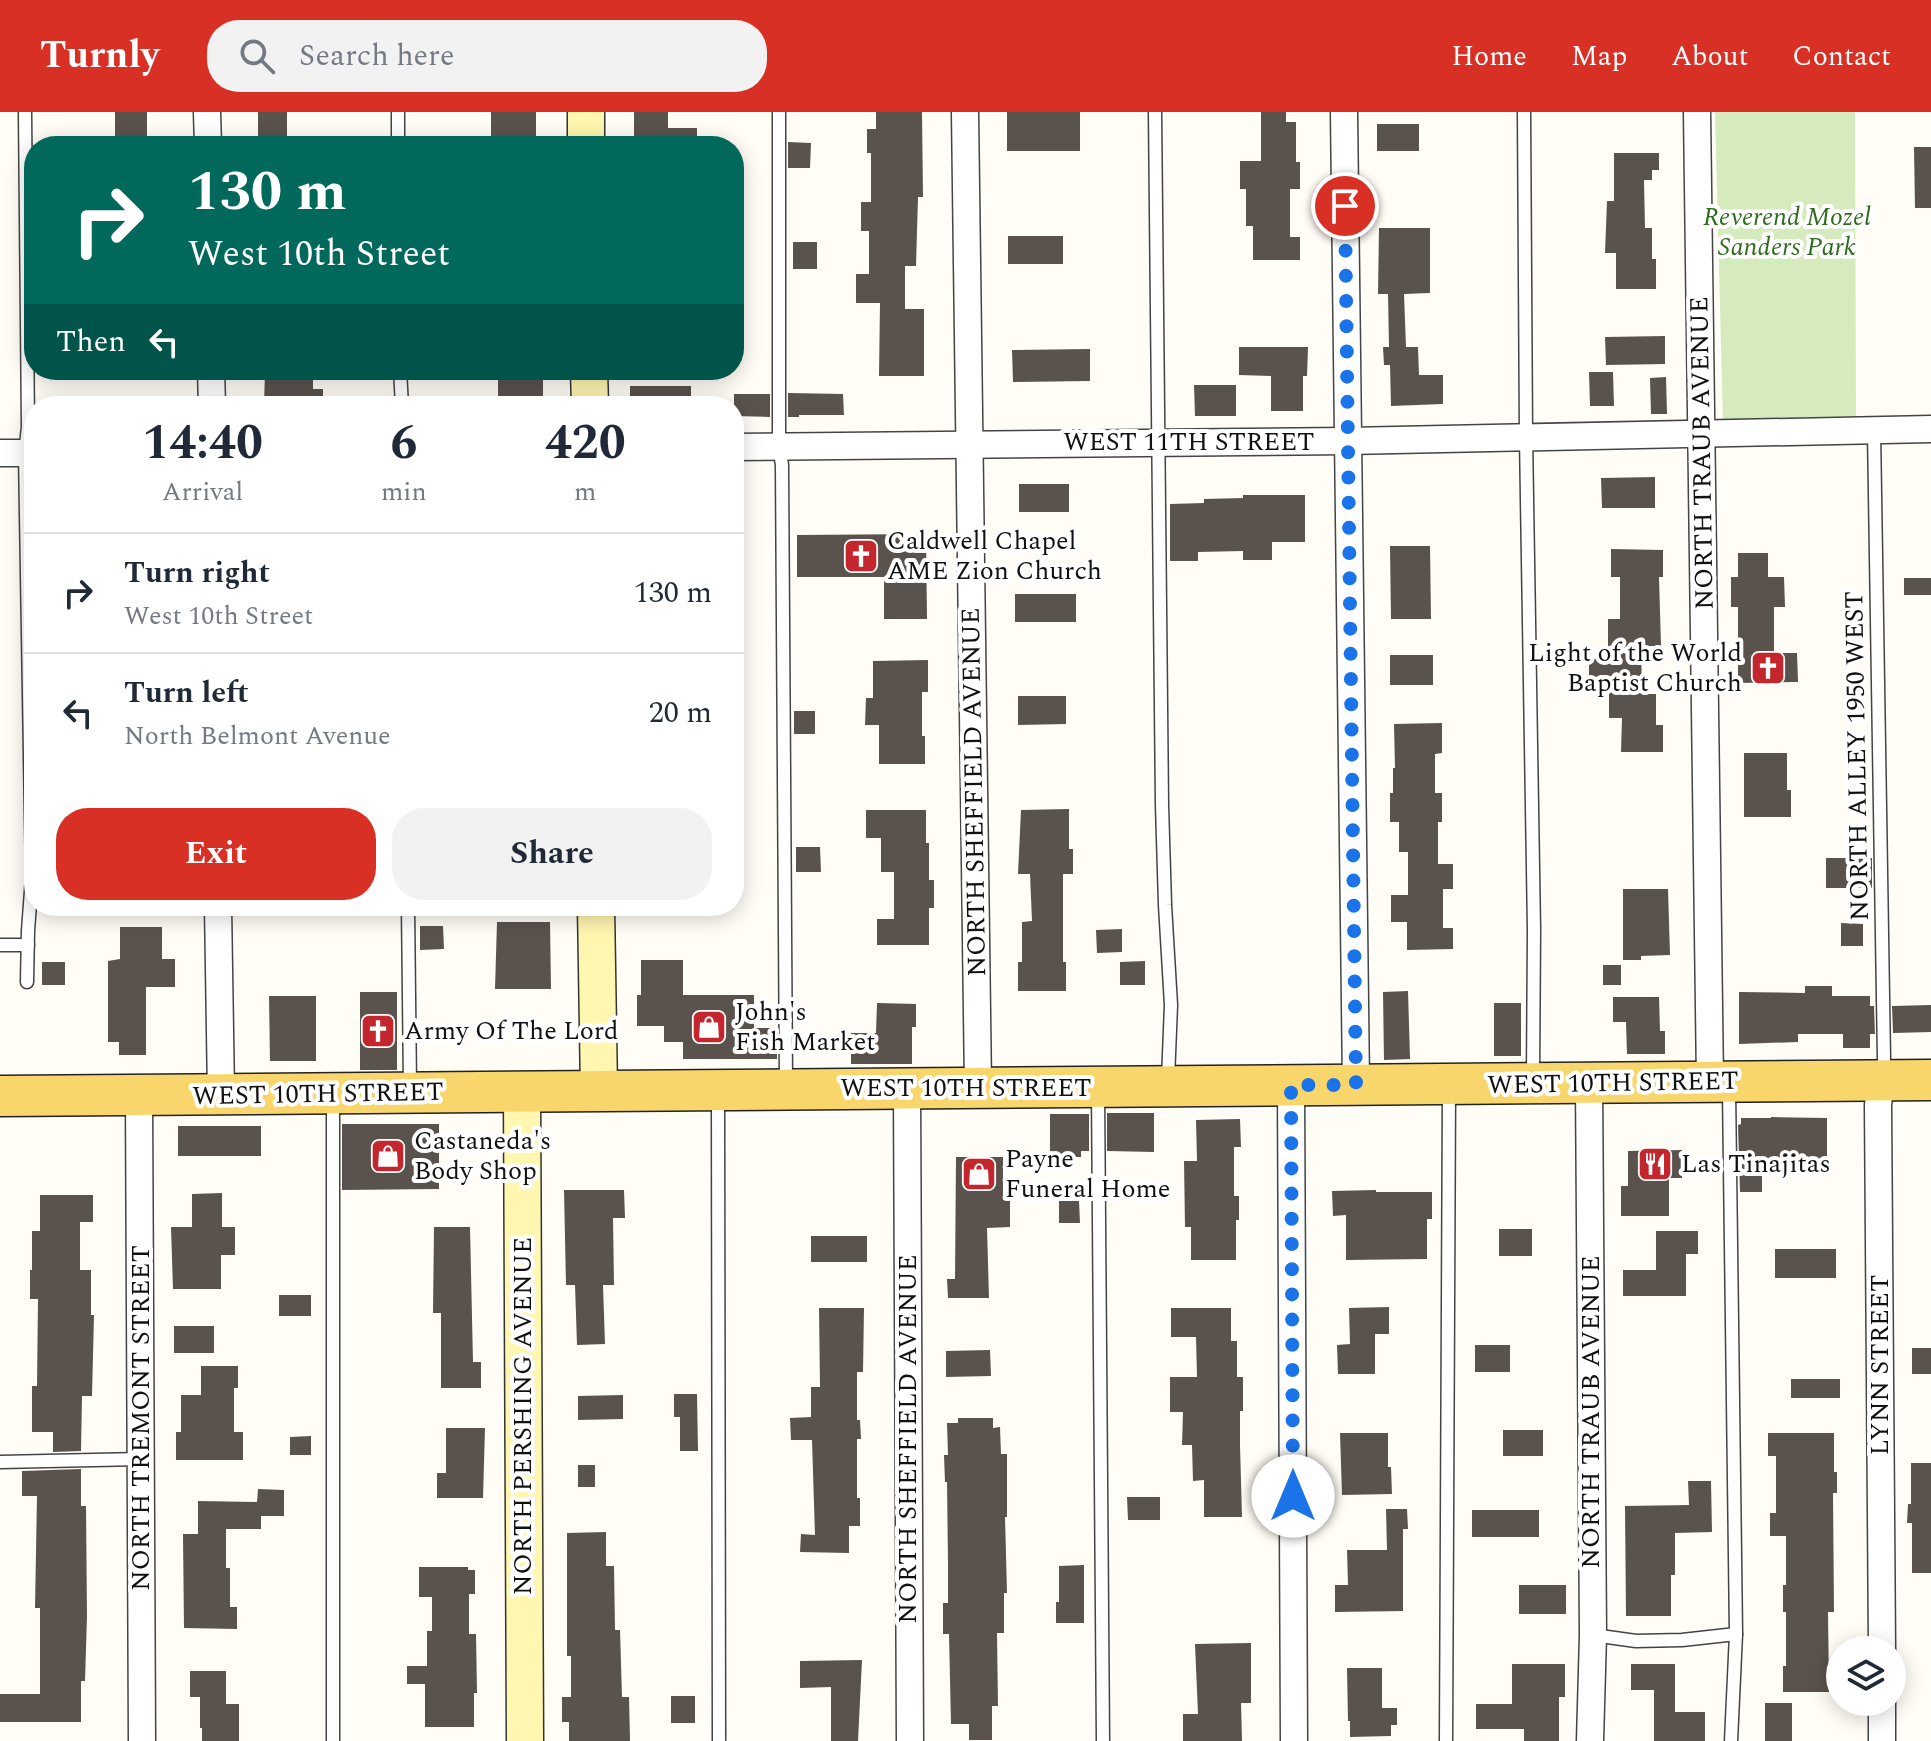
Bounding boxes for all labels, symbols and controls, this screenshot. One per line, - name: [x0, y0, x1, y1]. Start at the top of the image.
- search box: [207, 20, 767, 92]
- text: Turnly: [40, 27, 159, 85]
- text: Search here: [299, 33, 455, 79]
- icon: search: [235, 34, 279, 78]
- text: Home: [1451, 35, 1527, 78]
- text: Map: [1571, 35, 1627, 78]
- text: About: [1671, 35, 1748, 78]
- text: Contact: [1792, 35, 1891, 78]
- text: 130 m: [188, 150, 347, 235]
- icon: right: [56, 168, 160, 272]
- pin: [1311, 172, 1379, 240]
- icon: arrive: [1323, 184, 1367, 228]
- park label: Reverend Mozel Sanders Park: [1703, 197, 1871, 267]
- text: West 10th Street: [188, 227, 450, 282]
- street label: NORTH TRAUB AVENUE: [1679, 296, 1725, 610]
- text: Then: [56, 319, 126, 365]
- icon: left: [142, 320, 186, 364]
- text: 14:40: [142, 407, 263, 480]
- text: 6: [390, 407, 417, 480]
- text: 420: [545, 407, 626, 480]
- street label: WEST 11TH STREET: [1063, 422, 1315, 462]
- text: Arrival: [162, 472, 243, 512]
- text: min: [381, 472, 427, 512]
- text: m: [574, 472, 596, 512]
- place label: Caldwell Chapel AME Zion Church: [887, 521, 1102, 591]
- church icon: Caldwell Chapel AME Zion Church: [842, 537, 880, 575]
- text: Turn right: [124, 550, 270, 596]
- text: 130 m: [634, 570, 712, 616]
- icon: right: [56, 571, 100, 615]
- street label: NORTH ALLEY 1950 WEST: [1834, 591, 1880, 921]
- text: West 10th Street: [124, 596, 313, 636]
- street label: NORTH SHEFFIELD AVENUE: [951, 607, 997, 977]
- place label: Light of the World Baptist Church: [1528, 633, 1742, 703]
- church icon: Light of the World Baptist Church: [1749, 649, 1787, 687]
- text: Turn left: [124, 670, 249, 716]
- text: 20 m: [649, 690, 712, 736]
- icon: left: [56, 691, 100, 735]
- text: North Belmont Avenue: [124, 716, 391, 756]
- button: Exit: [56, 808, 376, 900]
- button: Share: [392, 808, 712, 900]
- place label: John's Fish Market: [735, 992, 875, 1062]
- shop icon: John's Fish Market: [690, 1008, 728, 1046]
- place label: Army Of The Lord: [404, 1011, 619, 1051]
- church icon: Army Of The Lord: [359, 1012, 397, 1050]
- street label: WEST 10TH STREET: [1487, 1061, 1739, 1105]
- street label: WEST 10TH STREET: [840, 1068, 1092, 1108]
- street label: WEST 10TH STREET: [192, 1072, 444, 1116]
- place label: Castaneda's Body Shop: [414, 1121, 551, 1191]
- shop icon: Castaneda's Body Shop: [369, 1137, 407, 1175]
- place label: Payne Funeral Home: [1005, 1139, 1170, 1209]
- place label: Las Tinajitas: [1681, 1144, 1831, 1184]
- restaurant icon: Las Tinajitas: [1636, 1145, 1674, 1183]
- shop icon: Payne Funeral Home: [960, 1155, 998, 1193]
- street label: NORTH PERSHING AVENUE: [503, 1237, 543, 1595]
- street label: NORTH TREMONT STREET: [121, 1245, 161, 1591]
- street label: NORTH SHEFFIELD AVENUE: [888, 1254, 928, 1624]
- street label: NORTH TRAUB AVENUE: [1571, 1255, 1611, 1569]
- street label: LYNN STREET: [1860, 1274, 1900, 1456]
- position arrow: [1251, 1454, 1335, 1538]
- map controls: [1826, 1636, 1906, 1716]
- button: layers: [1826, 1636, 1906, 1716]

